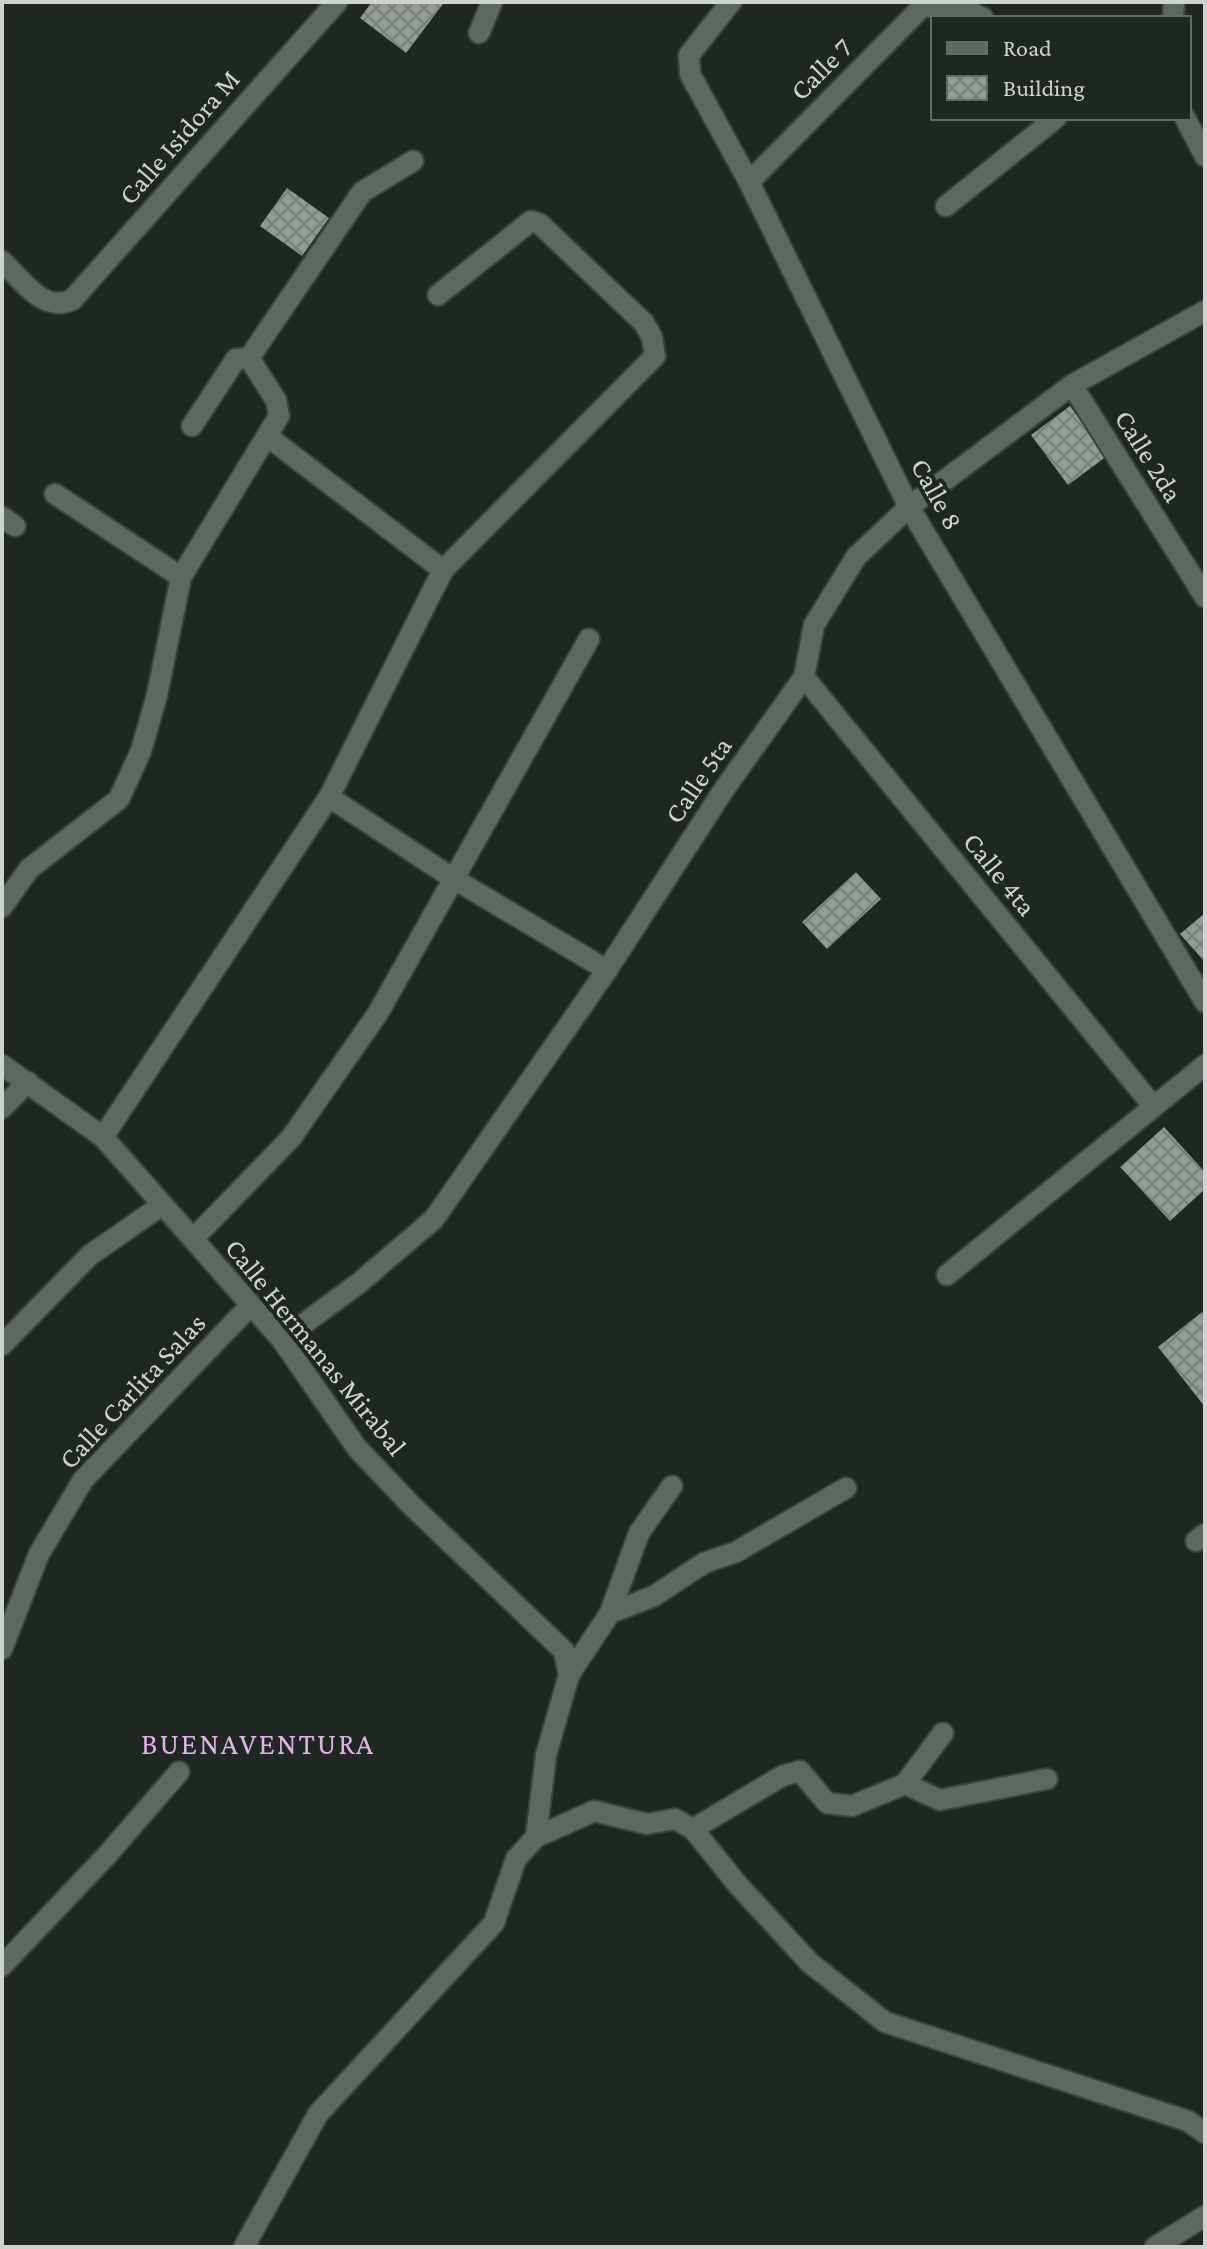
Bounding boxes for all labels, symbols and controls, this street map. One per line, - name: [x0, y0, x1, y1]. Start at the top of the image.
- legend: [931, 16, 1191, 120]
- street label: Calle 7: [784, 32, 858, 106]
- text: Road: [1003, 34, 1052, 61]
- street label: Calle Isidora M: [112, 63, 246, 211]
- text: Building: [1003, 74, 1085, 101]
- street label: Calle 2da: [1109, 404, 1189, 508]
- street label: Calle 8: [905, 453, 969, 535]
- street label: Calle 5ta: [658, 731, 738, 829]
- street label: Calle 4ta: [957, 826, 1043, 922]
- street label: Calle Hermanas Mirabal: [219, 1232, 413, 1462]
- street label: Calle Carlita Salas: [52, 1307, 212, 1475]
- district label: BUENAVENTURA: [141, 1727, 375, 1760]

